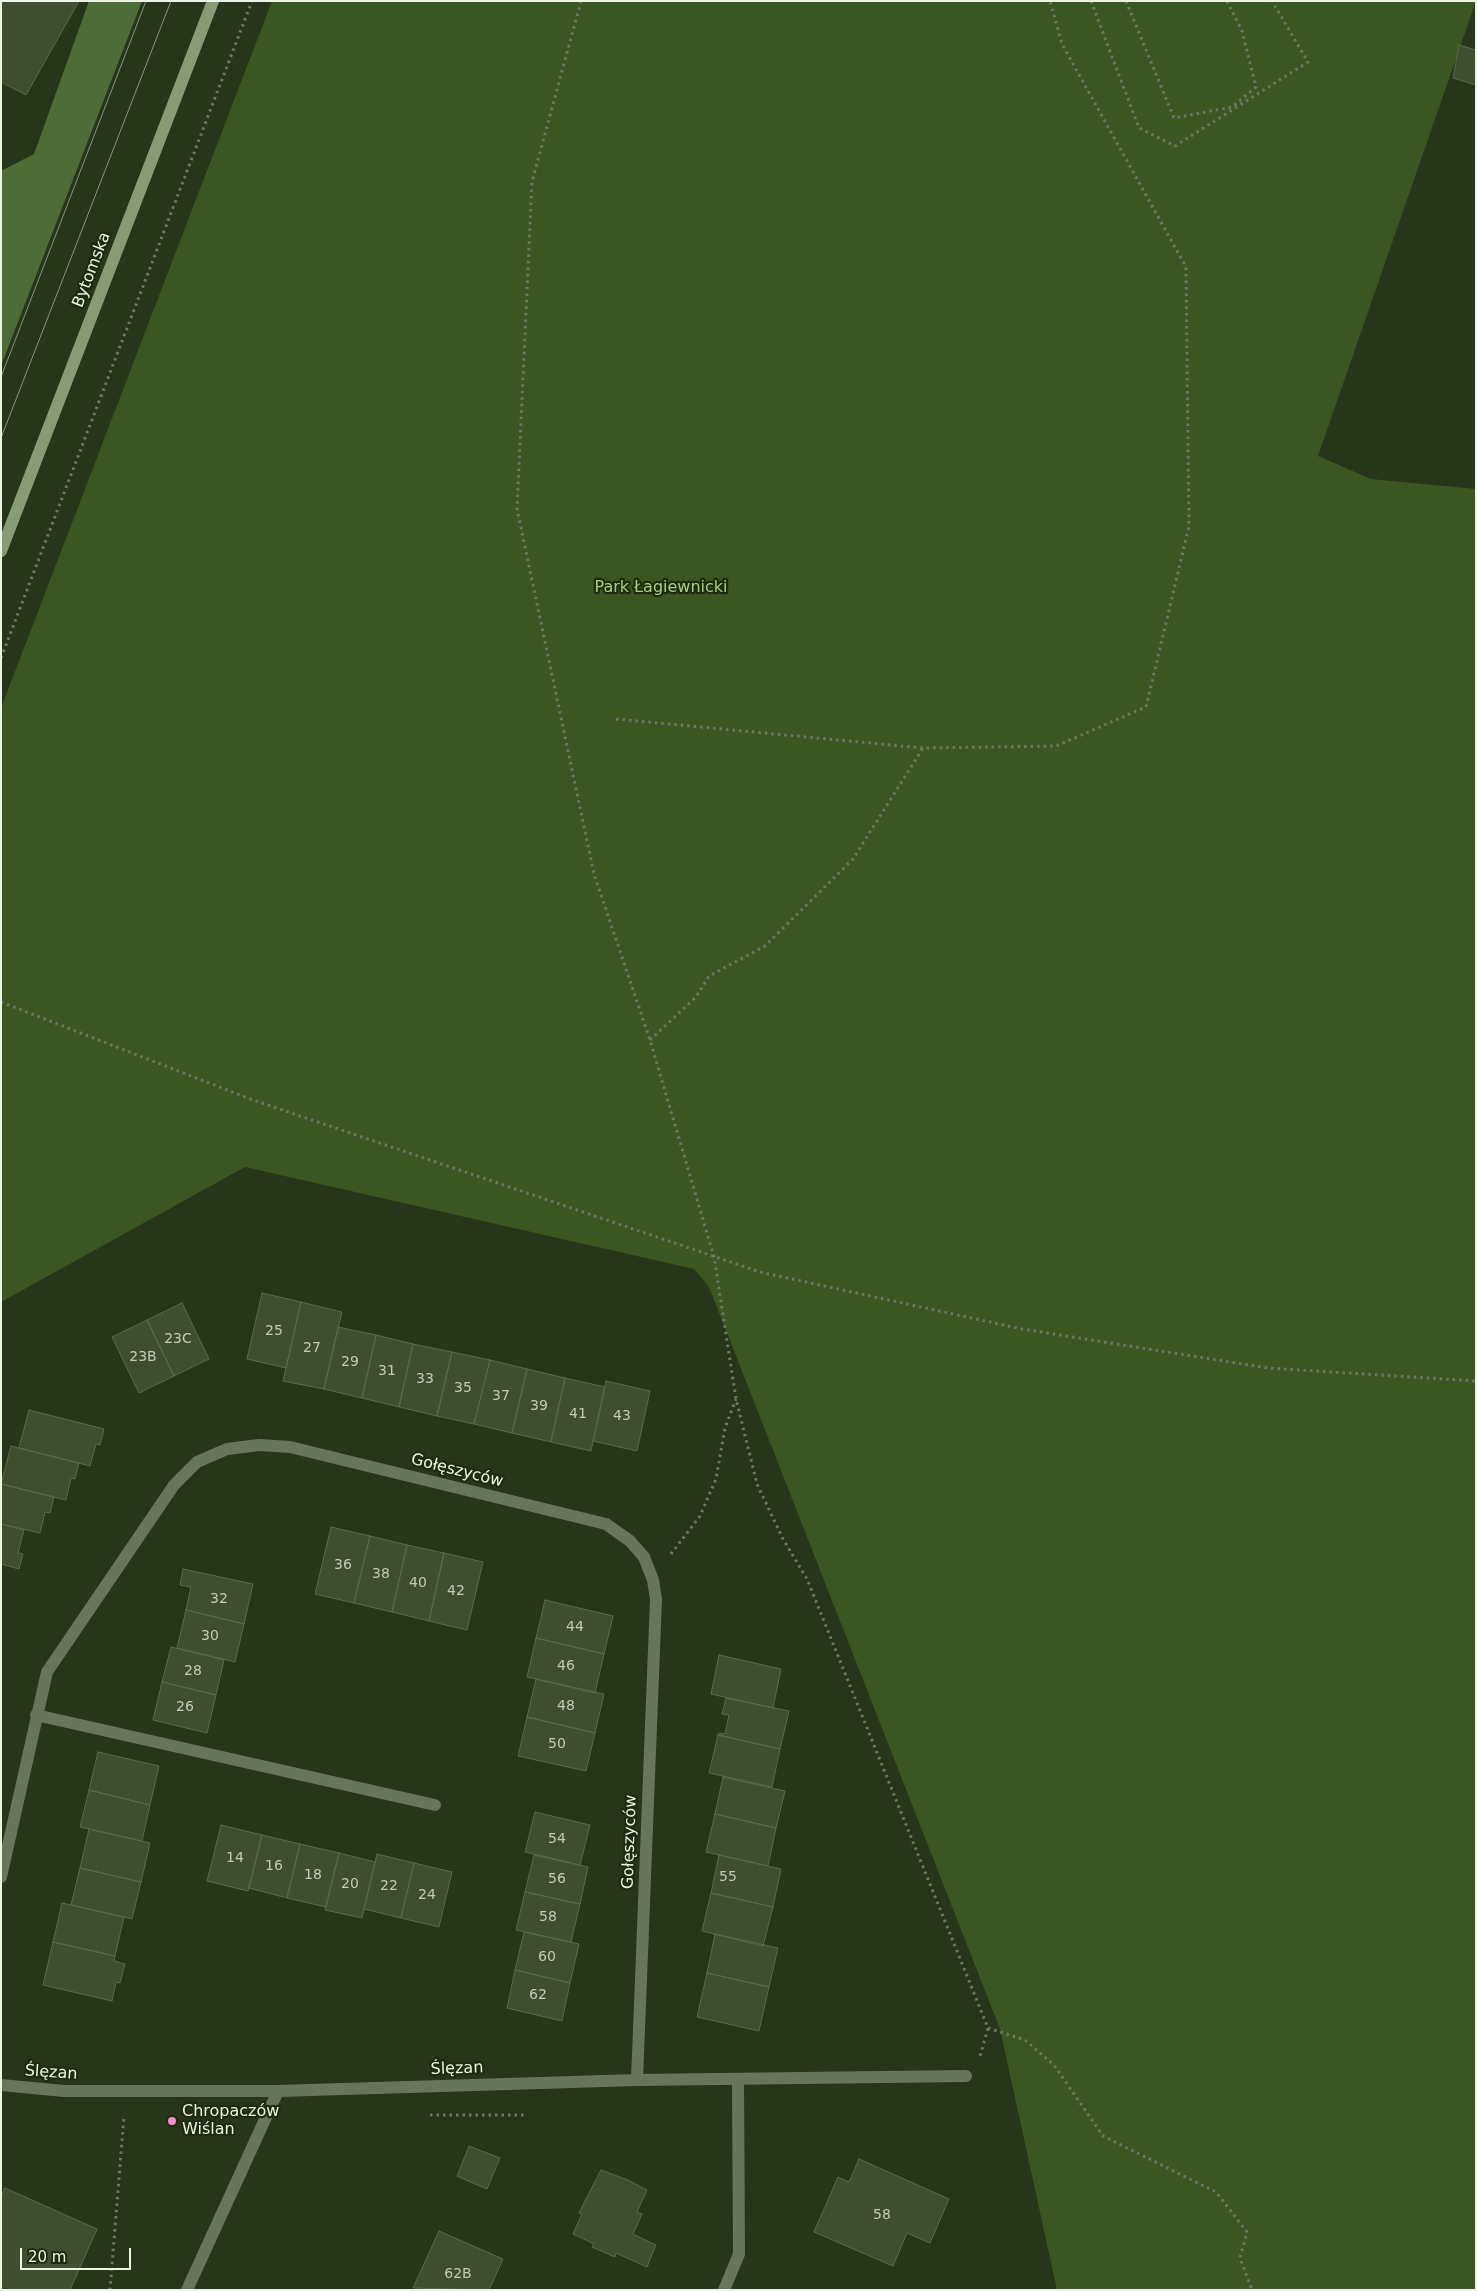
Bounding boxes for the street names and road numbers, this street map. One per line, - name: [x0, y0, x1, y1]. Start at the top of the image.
- street label: Bytomska: [69, 230, 115, 310]
- street label: Gołęszyców: [409, 1450, 505, 1492]
- street label: Gołęszyców: [619, 1794, 641, 1890]
- street label: Ślęzan: [430, 2058, 484, 2080]
- street label: Ślęzan: [24, 2062, 78, 2084]

